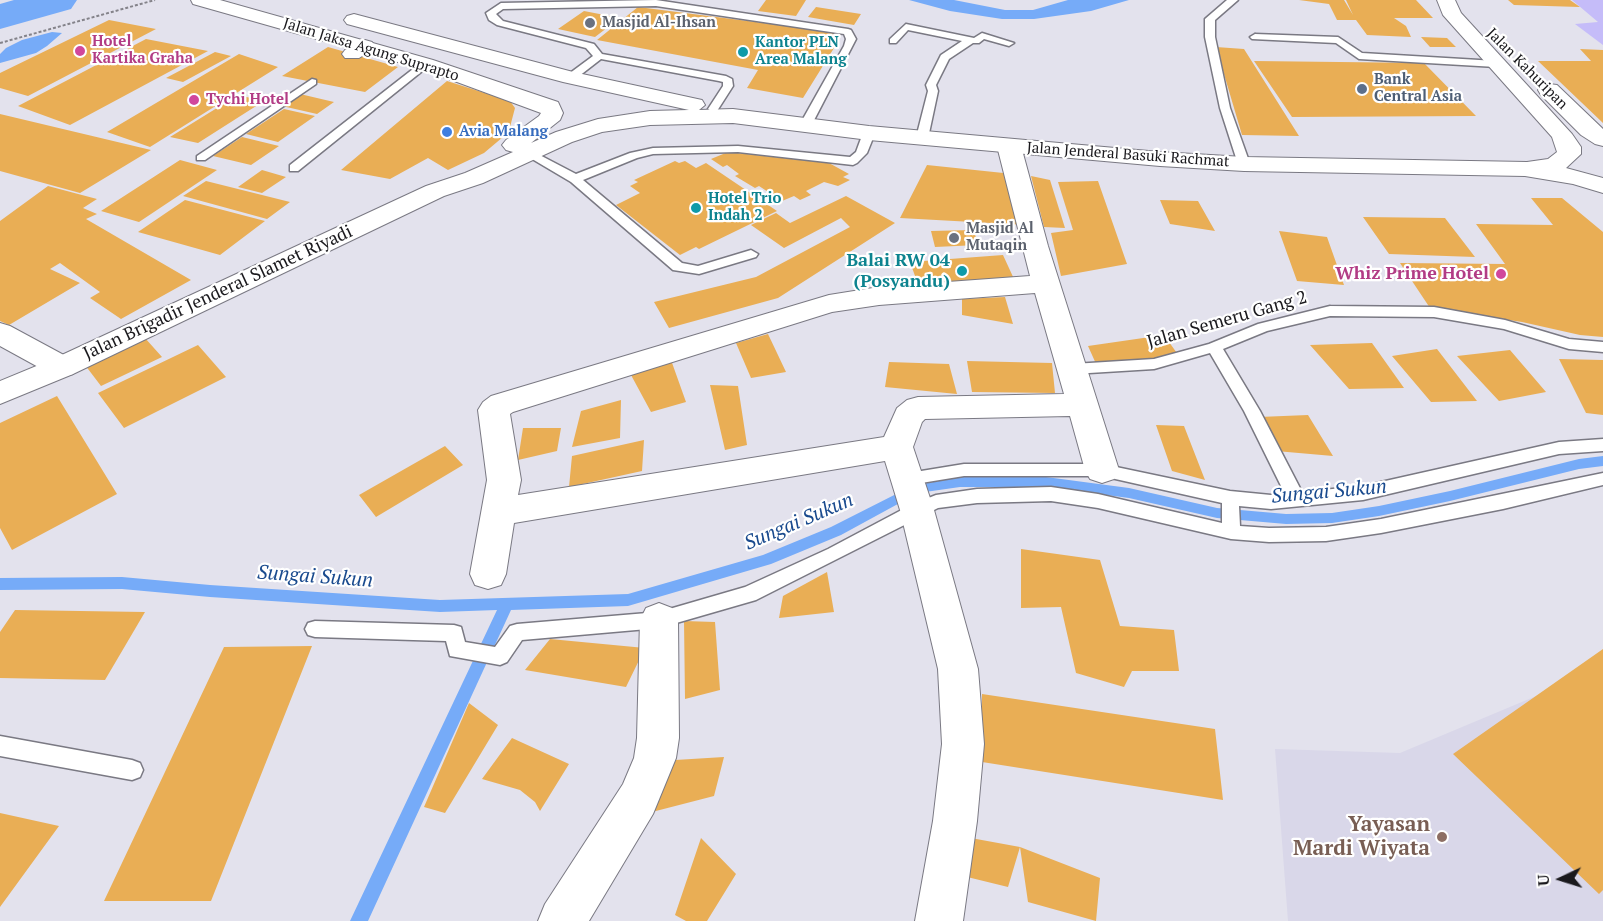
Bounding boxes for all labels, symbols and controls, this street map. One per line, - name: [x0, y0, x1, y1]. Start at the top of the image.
- place label: Masjid Al-Ihsan: [602, 14, 716, 32]
- street label: Jalan Jaksa Agung Suprapto: [281, 15, 461, 85]
- marker: Masjid Al-Ihsan: [583, 16, 597, 30]
- street label: Jalan Kahuripan: [1483, 25, 1571, 113]
- place label: Hotel Kartika Graha: [92, 33, 193, 68]
- place label: Kantor PLN Area Malang: [755, 34, 847, 69]
- marker: Hotel Kartika Graha: [73, 44, 87, 58]
- marker: Kantor PLN Area Malang: [736, 45, 750, 59]
- place label: Bank Central Asia: [1374, 71, 1462, 106]
- marker: Bank Central Asia: [1355, 82, 1369, 96]
- place label: Tychi Hotel: [206, 91, 289, 109]
- marker: Tychi Hotel: [187, 93, 201, 107]
- place label: Avia Malang: [459, 123, 548, 141]
- marker: Avia Malang: [440, 125, 454, 139]
- street label: Jalan Jenderal Basuki Rachmat: [1026, 139, 1230, 171]
- place label: Hotel Trio Indah 2: [708, 190, 781, 225]
- marker: Hotel Trio Indah 2: [689, 201, 703, 215]
- place label: Masjid Al Mutaqin: [966, 220, 1034, 255]
- street label: Jalan Brigadir Jenderal Slamet Riyadi: [80, 221, 356, 365]
- marker: Masjid Al Mutaqin: [947, 231, 961, 245]
- place label: Balai RW 04 (Posyandu): [846, 250, 950, 292]
- place label: Whiz Prime Hotel: [1335, 263, 1489, 285]
- marker: Balai RW 04 (Posyandu): [955, 264, 969, 278]
- marker: Whiz Prime Hotel: [1494, 267, 1508, 281]
- street label: Jalan Semeru Gang 2: [1145, 287, 1309, 353]
- water label: Sungai Sukun: [1270, 475, 1388, 509]
- water label: Sungai Sukun: [741, 488, 857, 556]
- water label: Sungai Sukun: [256, 561, 374, 593]
- place label: Yayasan Mardi Wiyata: [1293, 812, 1430, 862]
- marker: Yayasan Mardi Wiyata: [1435, 830, 1449, 844]
- north arrow: [1531, 849, 1591, 909]
- text: U: [1532, 874, 1554, 887]

